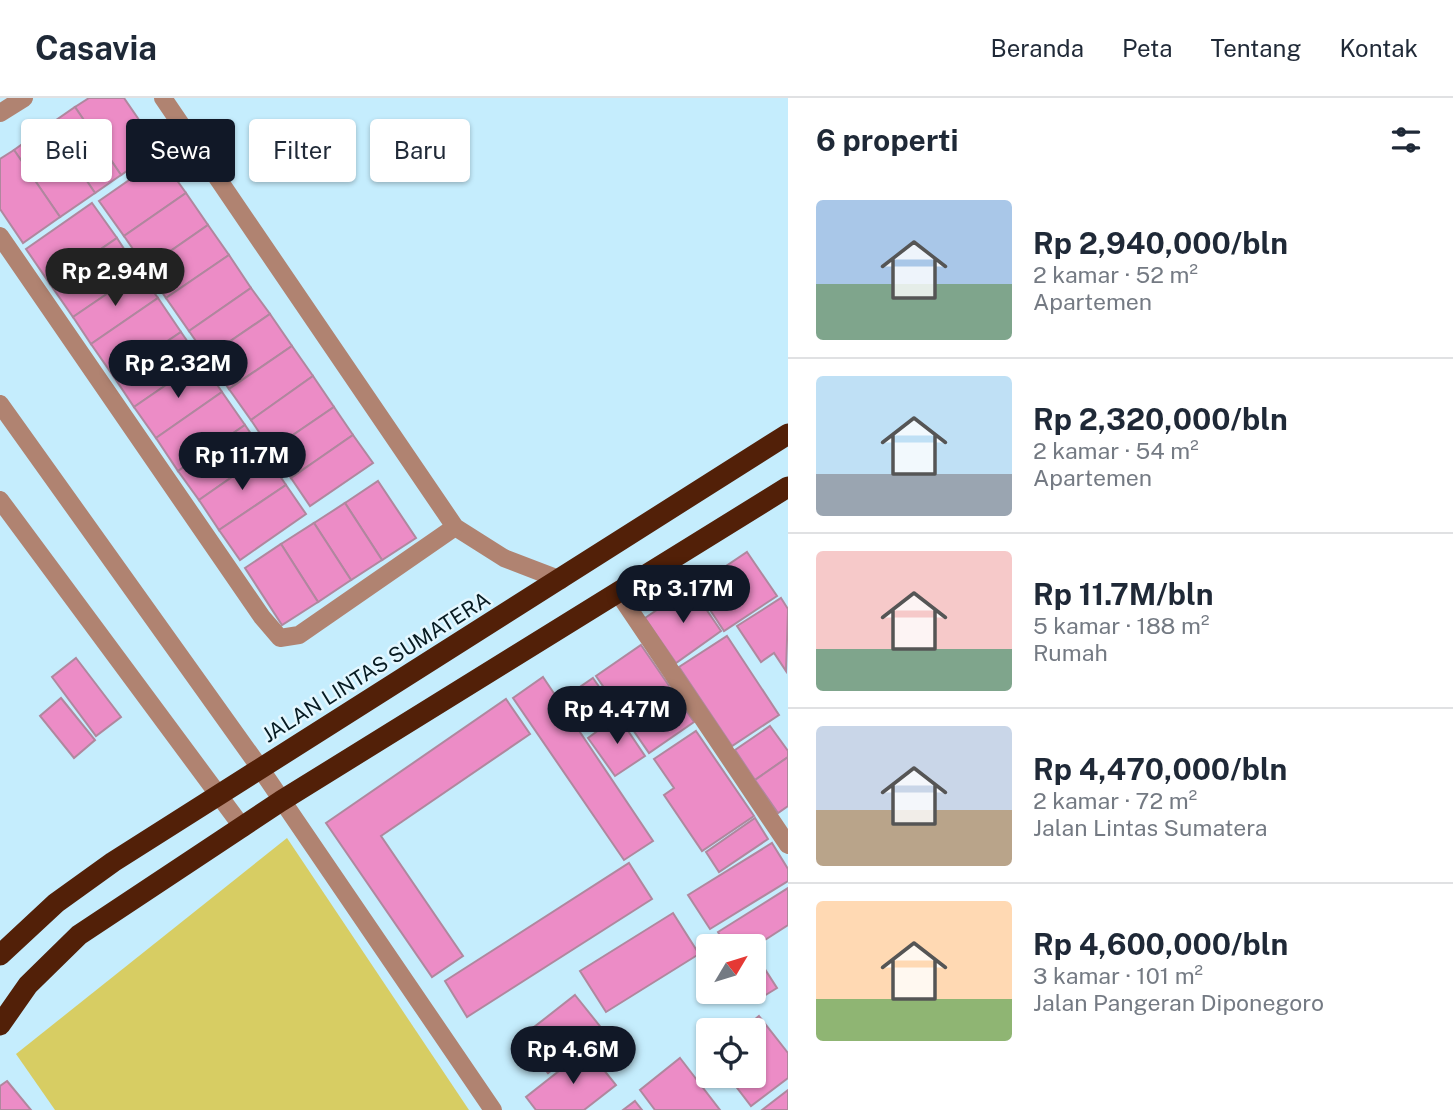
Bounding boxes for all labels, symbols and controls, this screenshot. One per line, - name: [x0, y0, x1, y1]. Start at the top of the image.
- text: Casavia: [35, 29, 157, 67]
- text: Beranda: [990, 34, 1084, 62]
- text: Peta: [1122, 34, 1173, 62]
- text: Tentang: [1211, 34, 1301, 62]
- text: Kontak: [1339, 34, 1418, 62]
- chip: Beli: [21, 119, 112, 182]
- chip: Sewa: [126, 119, 235, 182]
- chip: Filter: [249, 119, 356, 182]
- chip: Baru: [370, 119, 470, 182]
- icon: filters: [1387, 121, 1425, 159]
- text: 6 properti: [816, 122, 959, 158]
- text: Rp 2,940,000/bln: [1033, 225, 1288, 261]
- icon: home: [872, 228, 956, 312]
- pin: Rp 2.94M: [43, 248, 187, 308]
- text: Rp 2.94M: [61, 257, 169, 284]
- text: 2 kamar · 52 m²: [1033, 261, 1198, 288]
- text: Apartemen: [1033, 288, 1152, 315]
- pin: Rp 2.32M: [106, 341, 250, 400]
- text: Rp 2.32M: [125, 349, 231, 376]
- text: Rp 2,320,000/bln: [1033, 401, 1288, 437]
- icon: home: [872, 404, 956, 488]
- pin: Rp 11.7M: [170, 432, 314, 492]
- text: 2 kamar · 54 m²: [1033, 437, 1199, 464]
- text: Rp 11.7M: [195, 441, 289, 468]
- text: Apartemen: [1033, 464, 1152, 491]
- pin: Rp 3.17M: [611, 566, 755, 625]
- text: Rp 3.17M: [632, 574, 734, 601]
- text: Rp 11.7M/bln: [1033, 576, 1213, 612]
- icon: home: [872, 579, 956, 663]
- street label: JALAN LINTAS SUMATERA: [257, 586, 495, 748]
- text: 5 kamar · 188 m²: [1033, 612, 1209, 639]
- text: Rumah: [1033, 639, 1108, 666]
- pin: Rp 4.47M: [545, 686, 689, 746]
- text: Rp 4.47M: [564, 695, 670, 722]
- text: Rp 4,470,000/bln: [1033, 751, 1287, 787]
- icon: home: [872, 754, 956, 838]
- text: 2 kamar · 72 m²: [1033, 787, 1197, 814]
- text: Jalan Lintas Sumatera: [1033, 814, 1268, 841]
- text: Rp 4,600,000/bln: [1033, 926, 1288, 962]
- icon: home: [872, 929, 956, 1013]
- north arrow: [696, 934, 766, 1004]
- map controls: [696, 934, 766, 1088]
- text: 3 kamar · 101 m²: [1033, 962, 1203, 989]
- text: Jalan Pangeran Diponegoro: [1033, 989, 1324, 1016]
- button: locate: [696, 1018, 766, 1088]
- pin: Rp 4.6M: [508, 1026, 638, 1086]
- text: Rp 4.6M: [527, 1035, 619, 1062]

